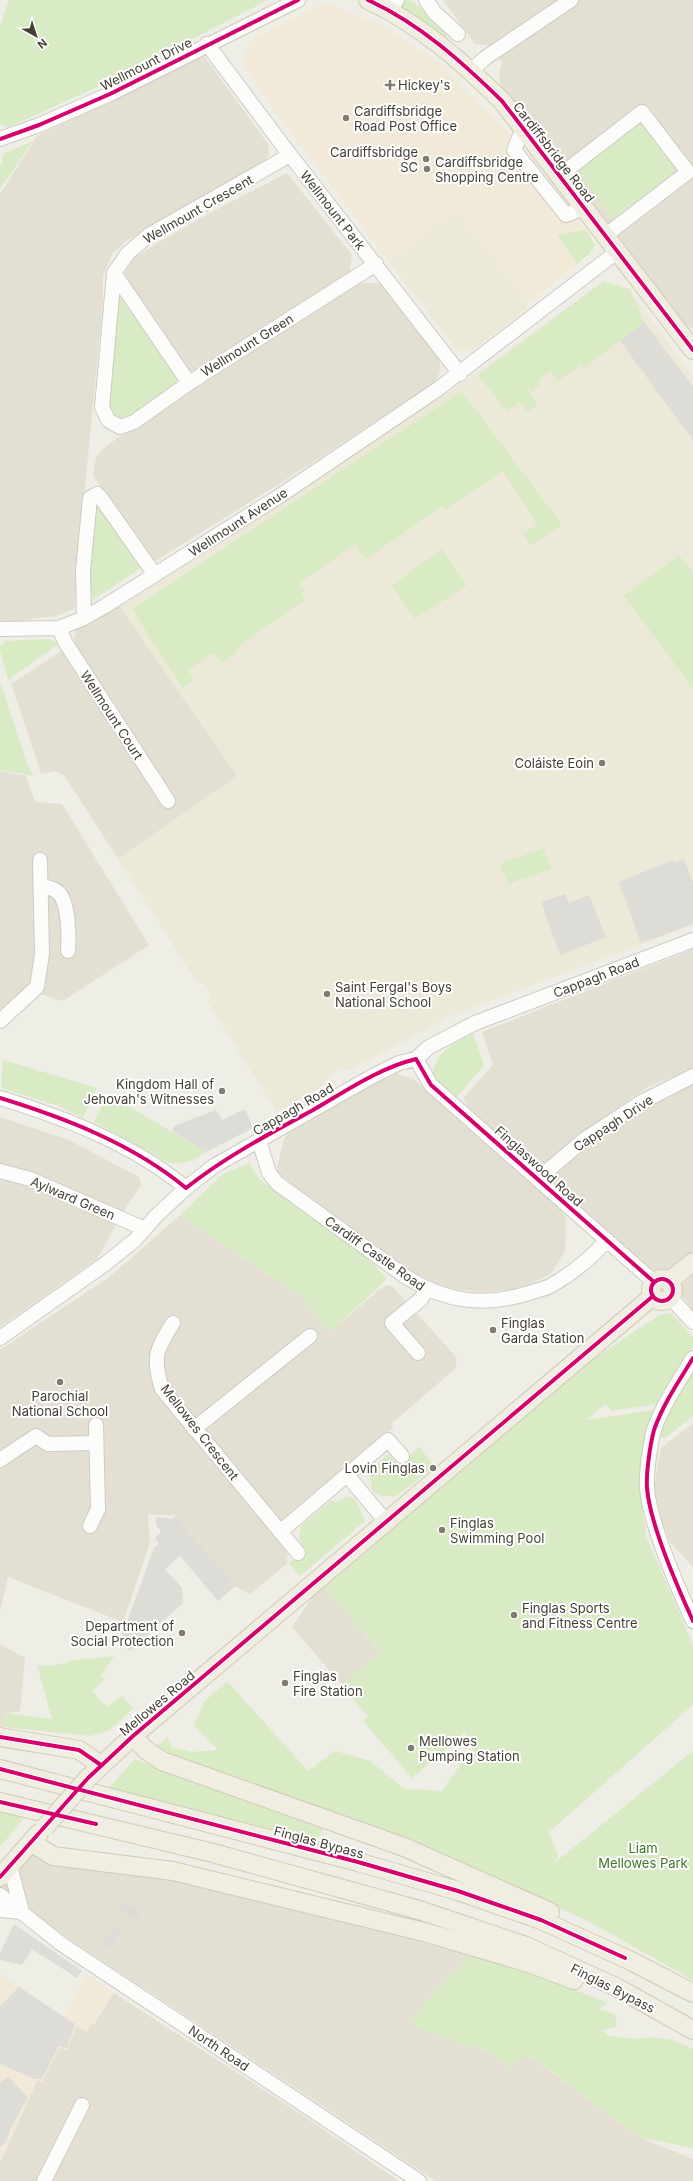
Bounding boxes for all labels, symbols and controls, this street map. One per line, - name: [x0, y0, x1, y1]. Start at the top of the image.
- north arrow: [16, 16, 56, 56]
- street label: Wellmount Drive: [97, 34, 195, 94]
- text: N: [35, 36, 50, 52]
- place label: Hickey's: [398, 77, 451, 93]
- marker: Hickey's: [385, 80, 395, 90]
- street label: Cardiffsbridge Road: [510, 99, 598, 205]
- place label: Cardiffsbridge Road Post Office: [354, 103, 457, 134]
- marker: Cardiffsbridge Road Post Office: [341, 113, 351, 123]
- place label: Cardiffsbridge SC: [330, 144, 418, 175]
- marker: Cardiffsbridge SC: [421, 154, 431, 164]
- place label: Cardiffsbridge Shopping Centre: [435, 154, 538, 185]
- marker: Cardiffsbridge Shopping Centre: [422, 164, 432, 174]
- street label: Wellmount Park: [297, 167, 369, 253]
- street label: Wellmount Crescent: [140, 171, 256, 247]
- street label: Wellmount Green: [198, 310, 296, 380]
- street label: Wellmount Avenue: [186, 484, 290, 560]
- street label: Wellmount Court: [77, 668, 147, 762]
- place label: Coláiste Eoin: [514, 755, 594, 771]
- marker: Coláiste Eoin: [597, 758, 607, 768]
- street label: Cappagh Road: [551, 953, 641, 1001]
- place label: Saint Fergal's Boys National School: [335, 979, 452, 1010]
- marker: Saint Fergal's Boys National School: [322, 989, 332, 999]
- place label: Kingdom Hall of Jehovah's Witnesses: [83, 1076, 214, 1107]
- street label: Cappagh Road: [250, 1079, 336, 1139]
- marker: Kingdom Hall of Jehovah's Witnesses: [217, 1086, 227, 1096]
- street label: Cappagh Drive: [570, 1091, 656, 1155]
- street label: Finglaswood Road: [492, 1122, 586, 1210]
- street label: Aylward Green: [28, 1173, 118, 1223]
- street label: Cardiff Castle Road: [322, 1212, 428, 1294]
- place label: Finglas Garda Station: [501, 1315, 584, 1346]
- marker: Finglas Garda Station: [488, 1325, 498, 1335]
- marker: Parochial National School: [55, 1377, 65, 1387]
- street label: Mellowes Crescent: [158, 1381, 242, 1483]
- place label: Parochial National School: [12, 1388, 108, 1419]
- place label: Lovin Finglas: [345, 1460, 425, 1476]
- marker: Lovin Finglas: [428, 1463, 438, 1473]
- place label: Finglas Swimming Pool: [450, 1515, 544, 1546]
- marker: Finglas Swimming Pool: [437, 1525, 447, 1535]
- place label: Finglas Sports and Fitness Centre: [522, 1600, 638, 1631]
- marker: Finglas Sports and Fitness Centre: [509, 1610, 519, 1620]
- place label: Department of Social Protection: [70, 1618, 174, 1649]
- marker: Department of Social Protection: [177, 1628, 187, 1638]
- street label: Mellowes Road: [116, 1667, 198, 1739]
- place label: Finglas Fire Station: [293, 1668, 363, 1699]
- marker: Finglas Fire Station: [280, 1678, 290, 1688]
- place label: Mellowes Pumping Station: [419, 1733, 520, 1764]
- marker: Mellowes Pumping Station: [406, 1743, 416, 1753]
- street label: Finglas Bypass: [272, 1822, 366, 1862]
- park label: Liam Mellowes Park: [598, 1840, 688, 1871]
- street label: Finglas Bypass: [568, 1960, 658, 2016]
- street label: North Road: [186, 2022, 252, 2074]

